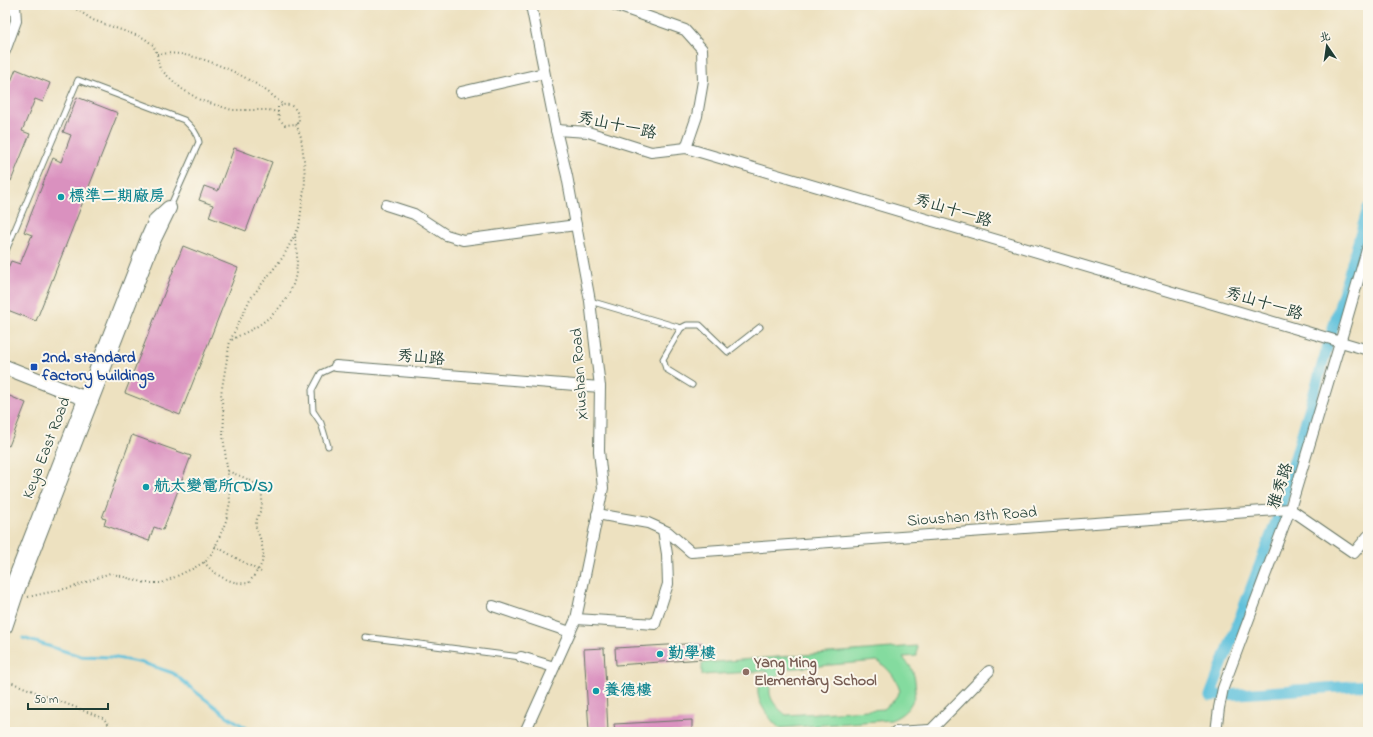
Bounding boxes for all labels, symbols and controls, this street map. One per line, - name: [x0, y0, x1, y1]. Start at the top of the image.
- north arrow: [1307, 26, 1347, 66]
- text: 北: [1318, 28, 1332, 46]
- street label: 秀山十一路: [575, 106, 659, 146]
- place label: 標準二期廠房: [69, 185, 165, 209]
- street label: 秀山十一路: [911, 188, 995, 234]
- marker: 標準二期廠房: [56, 192, 66, 202]
- street label: 秀山十一路: [1222, 281, 1306, 327]
- street label: Xiushan Road: [565, 327, 595, 421]
- street label: 秀山路: [396, 344, 446, 372]
- place label: 2nd. standard factory buildings: [41, 346, 155, 389]
- marker: 2nd. standard factory buildings: [29, 362, 39, 372]
- street label: Keya East Road: [17, 394, 77, 502]
- street label: 雅秀路: [1262, 459, 1300, 513]
- place label: 航太變電所(D/S): [154, 475, 273, 499]
- marker: 航太變電所(D/S): [141, 482, 151, 492]
- street label: Sioushan 13th Road: [906, 500, 1038, 534]
- place label: 勤學樓: [668, 642, 716, 666]
- marker: 勤學樓: [655, 649, 665, 659]
- place label: Yang Ming Elementary School: [753, 651, 877, 694]
- marker: Yang Ming Elementary School: [741, 667, 751, 677]
- place label: 養德樓: [604, 679, 652, 703]
- scale bar: [28, 685, 108, 711]
- marker: 養德樓: [591, 686, 601, 696]
- text: 50 m: [34, 691, 58, 709]

